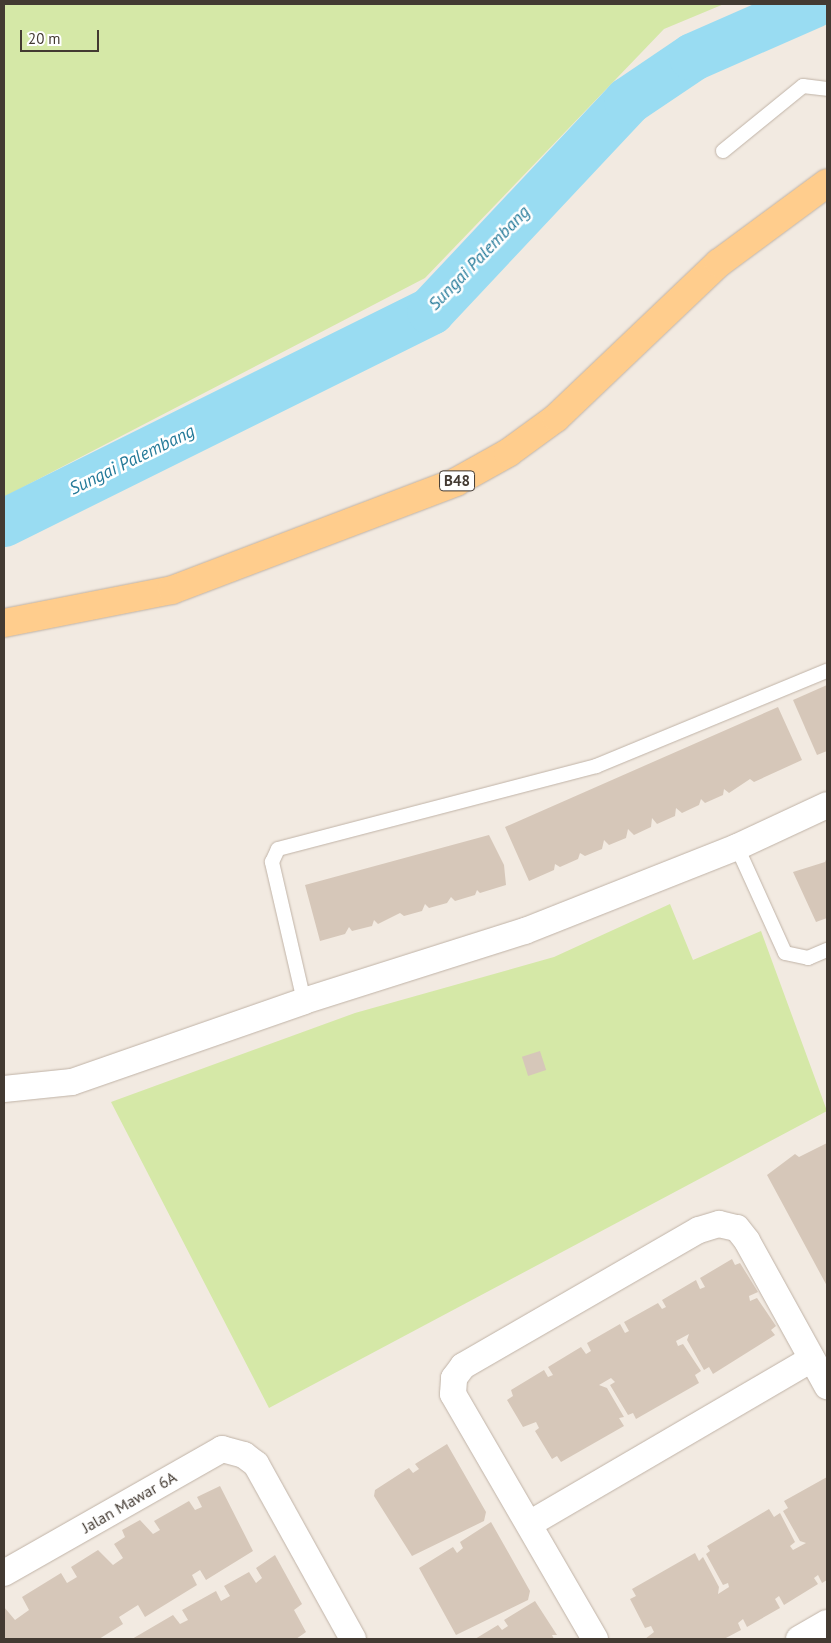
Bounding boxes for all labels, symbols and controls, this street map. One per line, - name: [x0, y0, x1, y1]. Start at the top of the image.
- scale bar: [22, 20, 101, 52]
- text: 20 m: [28, 29, 61, 48]
- water label: Sungai Palembang: [424, 201, 534, 315]
- water label: Sungai Palembang: [66, 420, 198, 500]
- road number: B48: [438, 468, 476, 494]
- street label: Jalan Mawar 6A: [78, 1467, 180, 1537]

